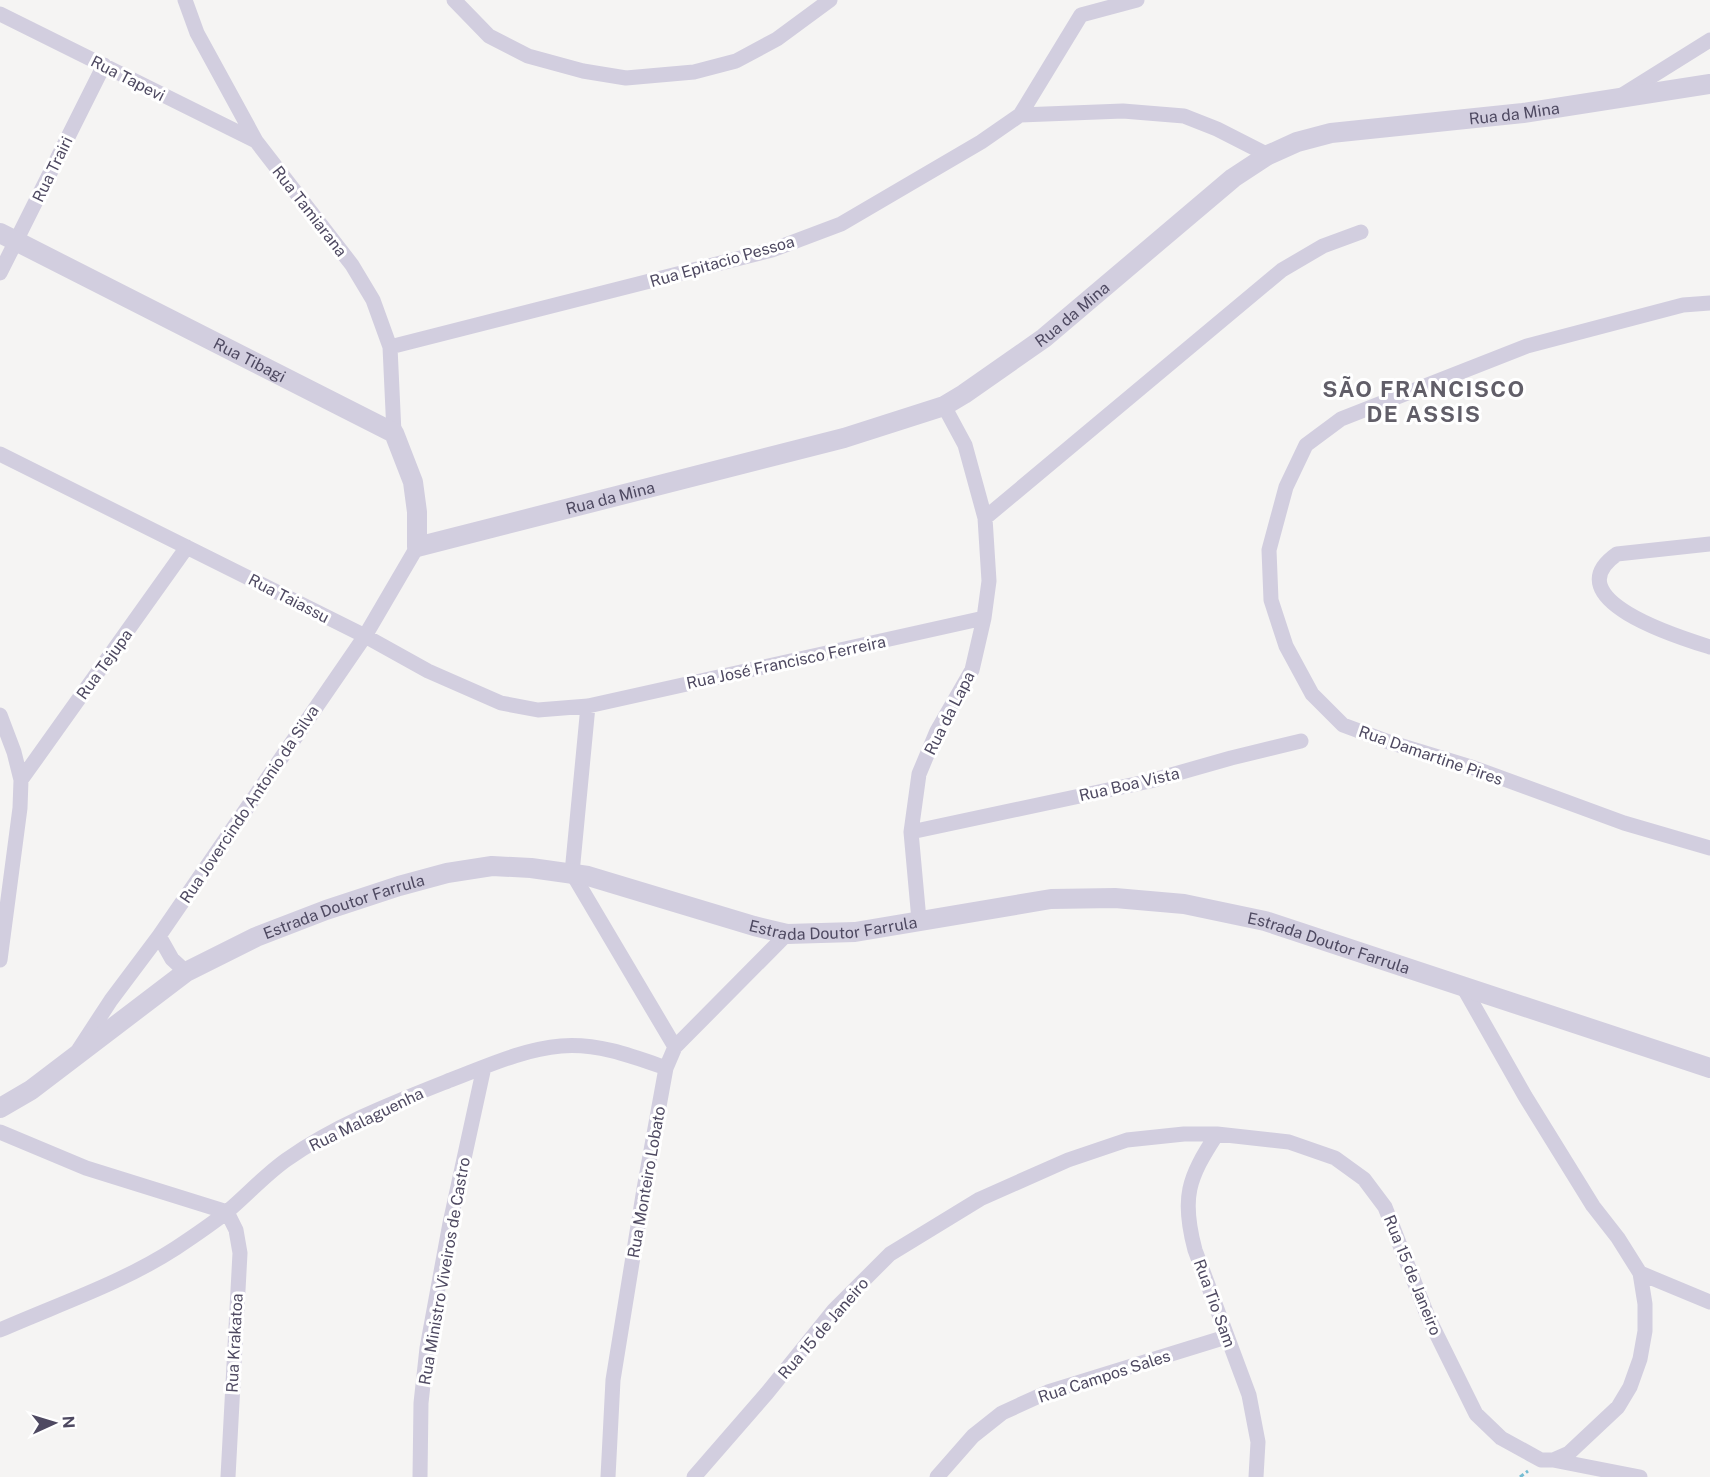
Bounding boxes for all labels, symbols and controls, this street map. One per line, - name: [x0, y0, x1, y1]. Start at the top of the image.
- street label: Rua Tapevi: [88, 52, 168, 105]
- street label: Rua da Mina: [1468, 98, 1561, 129]
- street label: Rua Trairi: [28, 133, 77, 205]
- street label: Rua Tamiarana: [268, 162, 351, 260]
- street label: Rua Epitacio Pessoa: [648, 232, 797, 291]
- street label: Rua da Mina: [1032, 278, 1113, 351]
- street label: Rua Tibagi: [210, 334, 289, 386]
- district label: SÃO FRANCISCO DE ASSIS: [1322, 375, 1526, 427]
- street label: Rua da Mina: [564, 478, 657, 519]
- street label: Rua Taiassu: [245, 570, 332, 627]
- street label: Rua Tejupa: [73, 626, 136, 703]
- street label: Rua José Francisco Ferreira: [685, 632, 887, 693]
- street label: Rua da Lapa: [920, 668, 979, 758]
- street label: Rua Jovercindo Antonio da Silva: [176, 702, 323, 907]
- street label: Rua Damartine Pires: [1356, 722, 1505, 789]
- street label: Rua Boa Vista: [1077, 764, 1181, 805]
- street label: Estrada Doutor Farrula: [261, 871, 427, 943]
- street label: Estrada Doutor Farrula: [1246, 909, 1412, 978]
- street label: Estrada Doutor Farrula: [747, 913, 919, 944]
- street label: Rua Malaguenha: [306, 1084, 426, 1155]
- street label: Rua Monteiro Lobato: [624, 1105, 669, 1259]
- street label: Rua Ministro Viveiros de Castro: [415, 1156, 474, 1386]
- street label: Rua 15 de Janeiro: [1380, 1212, 1445, 1338]
- street label: Rua Tio Sam: [1190, 1257, 1239, 1350]
- street label: Rua 15 de Janeiro: [774, 1274, 873, 1383]
- street label: Rua Krakatoa: [222, 1293, 247, 1393]
- street label: Rua Campos Sales: [1036, 1346, 1173, 1407]
- north arrow: [24, 1393, 84, 1453]
- text: N: [59, 1415, 78, 1429]

